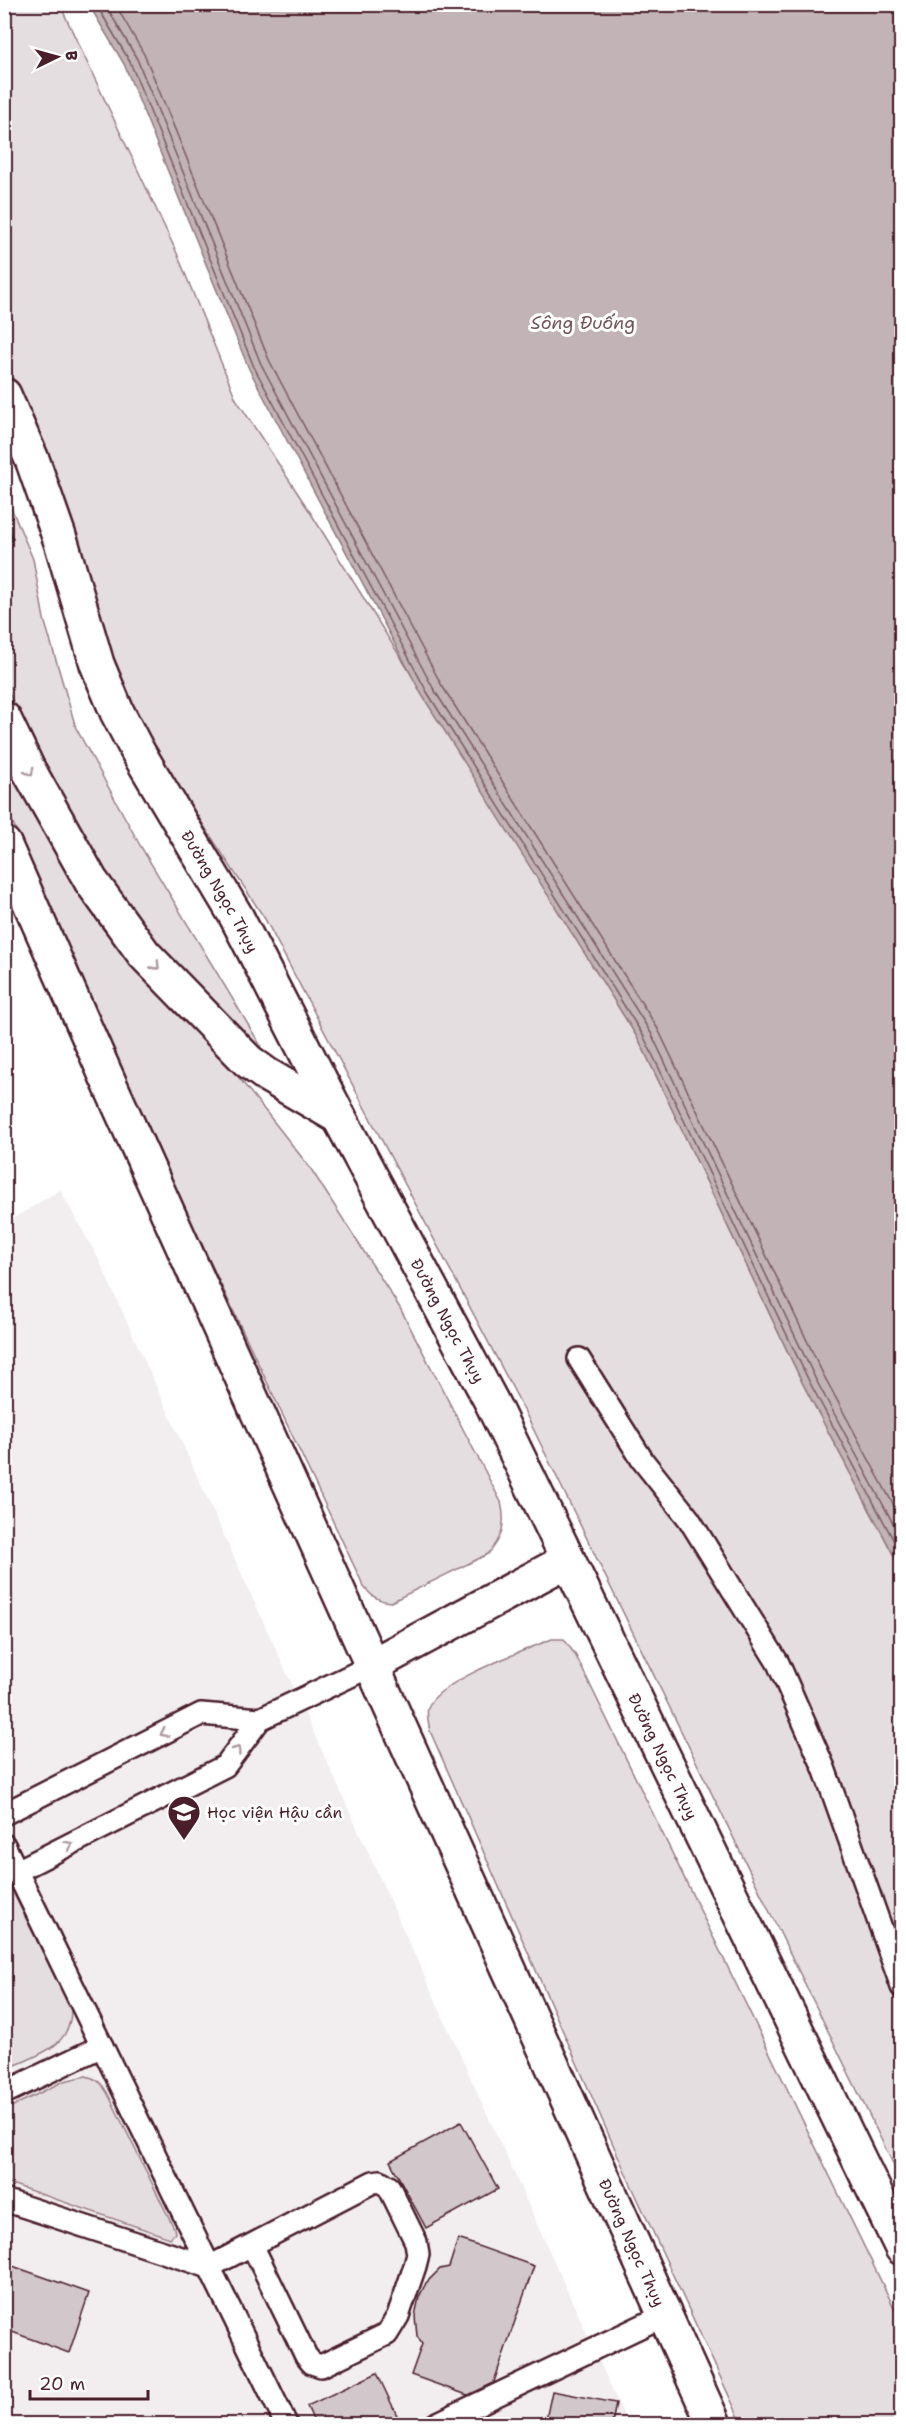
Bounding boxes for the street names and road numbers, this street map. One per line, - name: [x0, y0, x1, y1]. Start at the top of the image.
- street label: Đường Ngọc Thụy: [177, 826, 264, 956]
- street label: Đường Ngọc Thụy: [406, 1255, 490, 1386]
- street label: Đường Ngọc Thụy: [624, 1690, 703, 1823]
- street label: Đường Ngọc Thụy: [594, 2175, 670, 2310]

